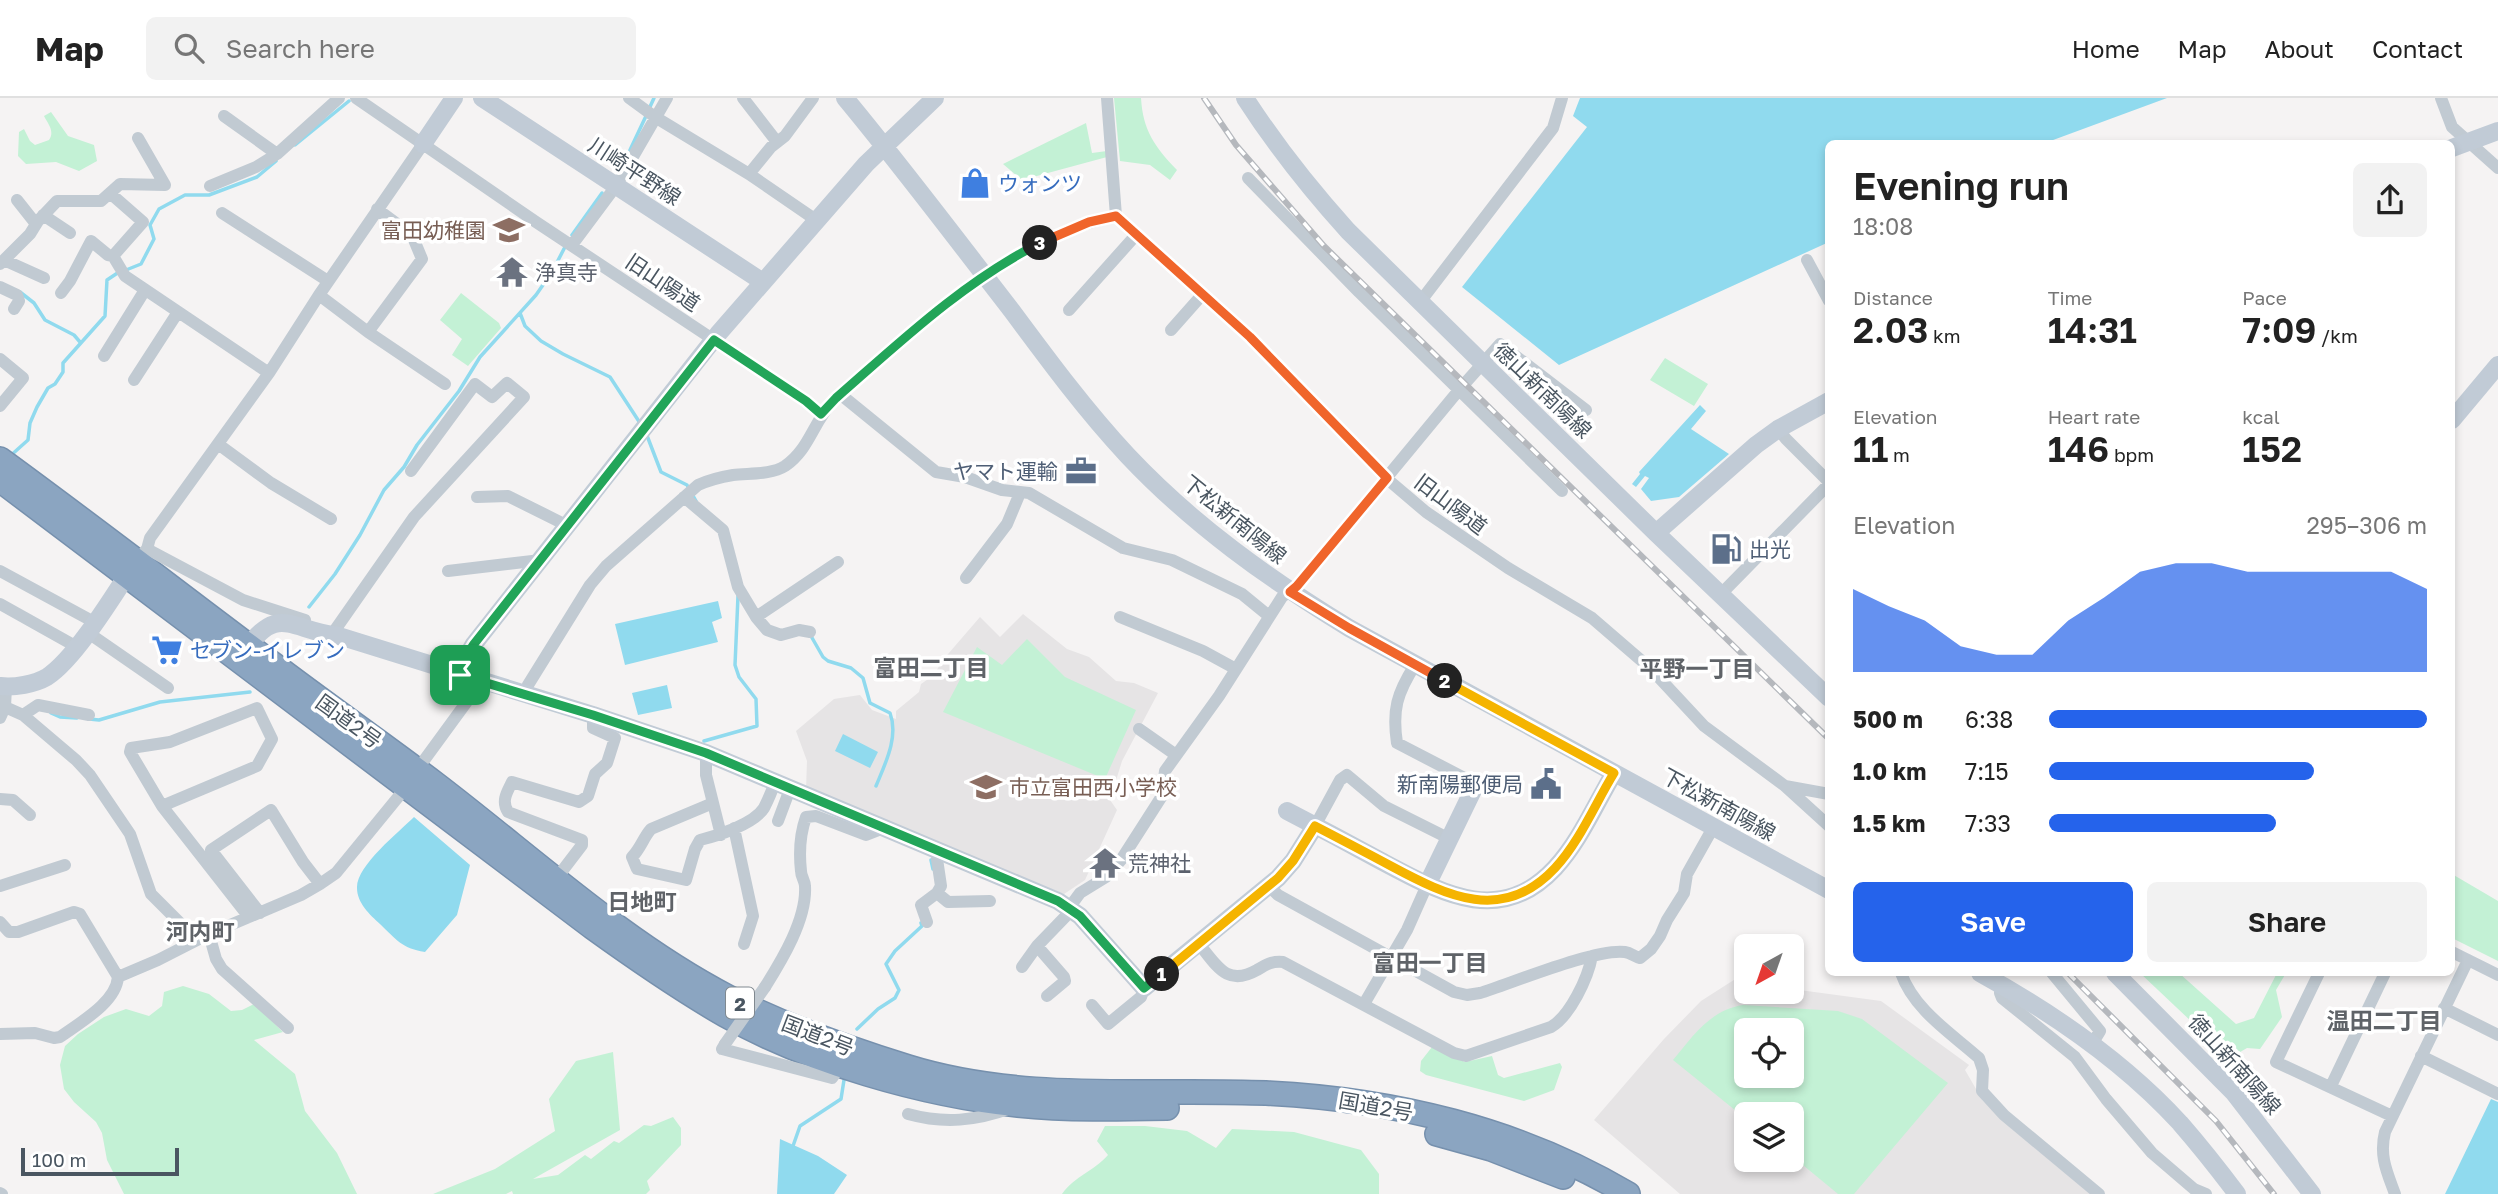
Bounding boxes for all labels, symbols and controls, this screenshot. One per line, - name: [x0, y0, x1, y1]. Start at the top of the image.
- search box: [146, 17, 636, 80]
- text: Map: [35, 29, 104, 68]
- icon: search: [170, 29, 208, 67]
- text: Search here: [226, 33, 375, 64]
- text: Home: [2072, 34, 2140, 63]
- text: Map: [2178, 34, 2227, 63]
- text: About: [2265, 34, 2334, 63]
- text: Contact: [2372, 34, 2463, 63]
- street label: 川崎平野線: [584, 132, 686, 210]
- text: Evening run: [1853, 163, 2069, 208]
- button: share: [2353, 163, 2427, 237]
- shop icon: ウォンツ: [958, 166, 992, 200]
- place label: ウォンツ: [998, 170, 1082, 196]
- text: 18:08: [1853, 212, 1913, 240]
- school or university icon: 富田幼稚園: [492, 213, 526, 247]
- place label: 富田幼稚園: [381, 217, 486, 243]
- pin: 3: [1023, 226, 1058, 260]
- text: 3: [1034, 231, 1045, 254]
- street label: 旧山陽道: [621, 248, 705, 316]
- temple icon: 浄真寺: [495, 255, 529, 289]
- place label: 浄真寺: [535, 259, 598, 285]
- text: Distance: [1853, 286, 1933, 309]
- text: Time: [2048, 286, 2092, 309]
- text: Pace: [2242, 286, 2287, 309]
- text: 2.03: [1853, 309, 1928, 351]
- text: 14:31: [2048, 309, 2137, 351]
- text: 7:09: [2242, 309, 2316, 351]
- text: km: [1928, 324, 1961, 347]
- text: /km: [2316, 324, 2358, 347]
- street label: 徳山新南陽線: [1489, 337, 1597, 443]
- text: Elevation: [1853, 405, 1938, 428]
- text: Heart rate: [2048, 405, 2140, 428]
- text: kcal: [2242, 405, 2280, 428]
- text: 11: [1853, 428, 1888, 470]
- text: 146: [2048, 428, 2109, 470]
- text: 152: [2242, 428, 2302, 470]
- text: m: [1888, 443, 1910, 466]
- text: bpm: [2109, 443, 2154, 466]
- office icon: ヤマト運輸: [1064, 454, 1098, 488]
- place label: ヤマト運輸: [953, 458, 1058, 484]
- street label: 旧山陽道: [1410, 468, 1492, 540]
- street label: 下松新南陽線: [1178, 469, 1292, 569]
- text: Elevation: [1853, 511, 1955, 539]
- text: 295–306 m: [2306, 511, 2427, 539]
- fuel station icon: 出光: [1709, 532, 1743, 566]
- place label: 出光: [1749, 536, 1791, 562]
- supermarket icon: セブン-イレブン: [150, 633, 184, 667]
- place label: セブン-イレブン: [190, 637, 345, 663]
- pin: [430, 645, 490, 705]
- district label: 富田二丁目: [874, 653, 989, 681]
- district label: 平野一丁目: [1640, 654, 1755, 682]
- icon: arrive: [441, 656, 479, 694]
- pin: 2: [1428, 664, 1462, 698]
- text: 2: [1439, 669, 1450, 692]
- street label: 国道2号: [311, 688, 387, 754]
- text: 500 m: [1853, 705, 1923, 733]
- text: 6:38: [1965, 705, 2013, 733]
- text: 1.0 km: [1853, 757, 1926, 785]
- text: 7:15: [1965, 757, 2009, 785]
- street label: 下松新南陽線: [1658, 762, 1780, 846]
- public building icon: 新南陽郵便局: [1529, 767, 1563, 801]
- school or university icon: 市立富田西小学校: [969, 770, 1003, 804]
- place label: 新南陽郵便局: [1397, 771, 1523, 797]
- place label: 市立富田西小学校: [1009, 774, 1177, 800]
- text: 1.5 km: [1853, 809, 1925, 837]
- text: 7:33: [1965, 809, 2011, 837]
- temple icon: 荒神社: [1088, 846, 1122, 880]
- place label: 荒神社: [1128, 850, 1191, 876]
- button: Save: [1853, 882, 2133, 962]
- button: Share: [2147, 882, 2427, 962]
- district label: 日地町: [608, 887, 677, 915]
- district label: 河内町: [166, 917, 235, 945]
- north arrow: [1734, 934, 1804, 1004]
- map controls: [1734, 934, 1804, 1172]
- district label: 富田一丁目: [1373, 948, 1488, 976]
- pin: 1: [1144, 956, 1180, 992]
- text: 1: [1157, 962, 1166, 985]
- road number: 2: [726, 988, 754, 1018]
- district label: 温田二丁目: [2327, 1006, 2442, 1034]
- street label: 徳山新南陽線: [2183, 1008, 2287, 1120]
- street label: 国道2号: [778, 1009, 858, 1061]
- button: locate: [1734, 1018, 1804, 1088]
- street label: 国道2号: [1337, 1087, 1415, 1125]
- button: layers: [1734, 1102, 1804, 1172]
- scale bar: [21, 1145, 178, 1177]
- text: 100 m: [32, 1148, 86, 1171]

